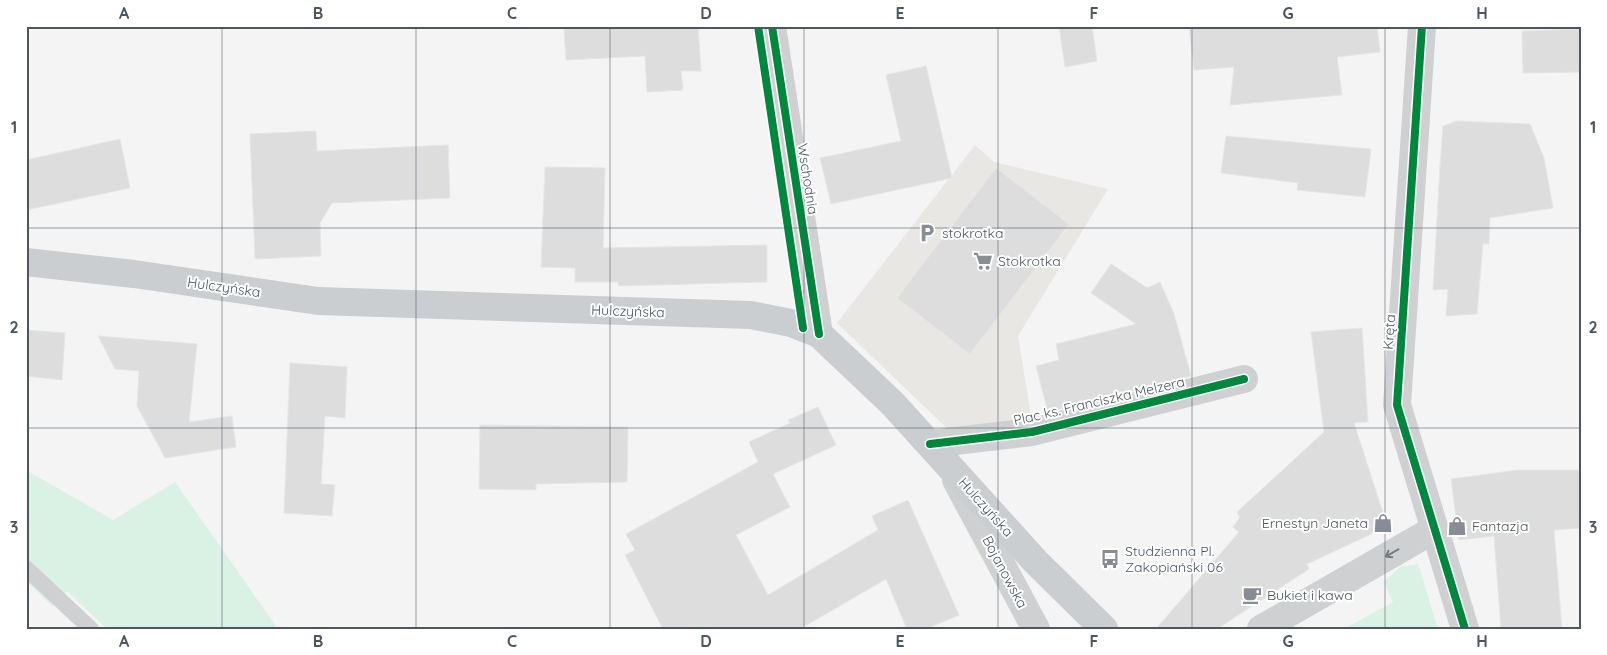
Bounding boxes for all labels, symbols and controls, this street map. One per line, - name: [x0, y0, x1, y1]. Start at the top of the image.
- text: A: [119, 3, 130, 23]
- text: B: [313, 3, 323, 23]
- text: C: [507, 3, 517, 23]
- text: D: [700, 3, 712, 23]
- text: E: [895, 3, 905, 23]
- text: F: [1090, 3, 1099, 23]
- text: G: [1282, 3, 1294, 23]
- text: H: [1476, 3, 1488, 23]
- text: 1: [11, 117, 17, 137]
- text: 1: [1590, 117, 1596, 137]
- street label: Wschodnia: [793, 142, 823, 216]
- parking icon: stokrotka: [916, 222, 938, 244]
- place label: stokrotka: [942, 224, 1003, 242]
- supermarket icon: Stokrotka: [972, 250, 994, 272]
- place label: Stokrotka: [998, 252, 1061, 270]
- street label: Hulczyńska: [186, 273, 262, 301]
- street label: Hulczyńska: [591, 301, 665, 321]
- street label: Kręta: [1379, 314, 1399, 350]
- text: 2: [9, 317, 19, 337]
- text: 2: [1588, 317, 1598, 337]
- street label: Plac ks. Franciszka Melzera: [1012, 373, 1186, 429]
- street label: Hulczyńska: [955, 474, 1017, 540]
- shop icon: Ernestyn Janeta: [1372, 512, 1394, 534]
- place label: Ernestyn Janeta: [1262, 514, 1368, 532]
- shop icon: Fantazja: [1446, 515, 1468, 537]
- text: 3: [10, 517, 18, 537]
- place label: Fantazja: [1472, 517, 1528, 535]
- text: 3: [1589, 517, 1597, 537]
- street label: Bojanowska: [978, 533, 1032, 611]
- place label: Studzienna Pl. Zakopiański 06: [1125, 542, 1223, 576]
- bus stop icon: Studzienna Pl. Zakopiański 06: [1099, 548, 1121, 570]
- one-way arrow: [1386, 549, 1400, 559]
- cafe icon: Bukiet i kawa: [1241, 584, 1263, 606]
- place label: Bukiet i kawa: [1267, 586, 1353, 604]
- text: A: [119, 631, 130, 651]
- text: B: [313, 631, 323, 651]
- text: C: [507, 631, 517, 651]
- text: D: [700, 631, 712, 651]
- text: E: [895, 631, 905, 651]
- text: F: [1090, 631, 1099, 651]
- text: G: [1282, 631, 1294, 651]
- text: H: [1476, 631, 1488, 651]

